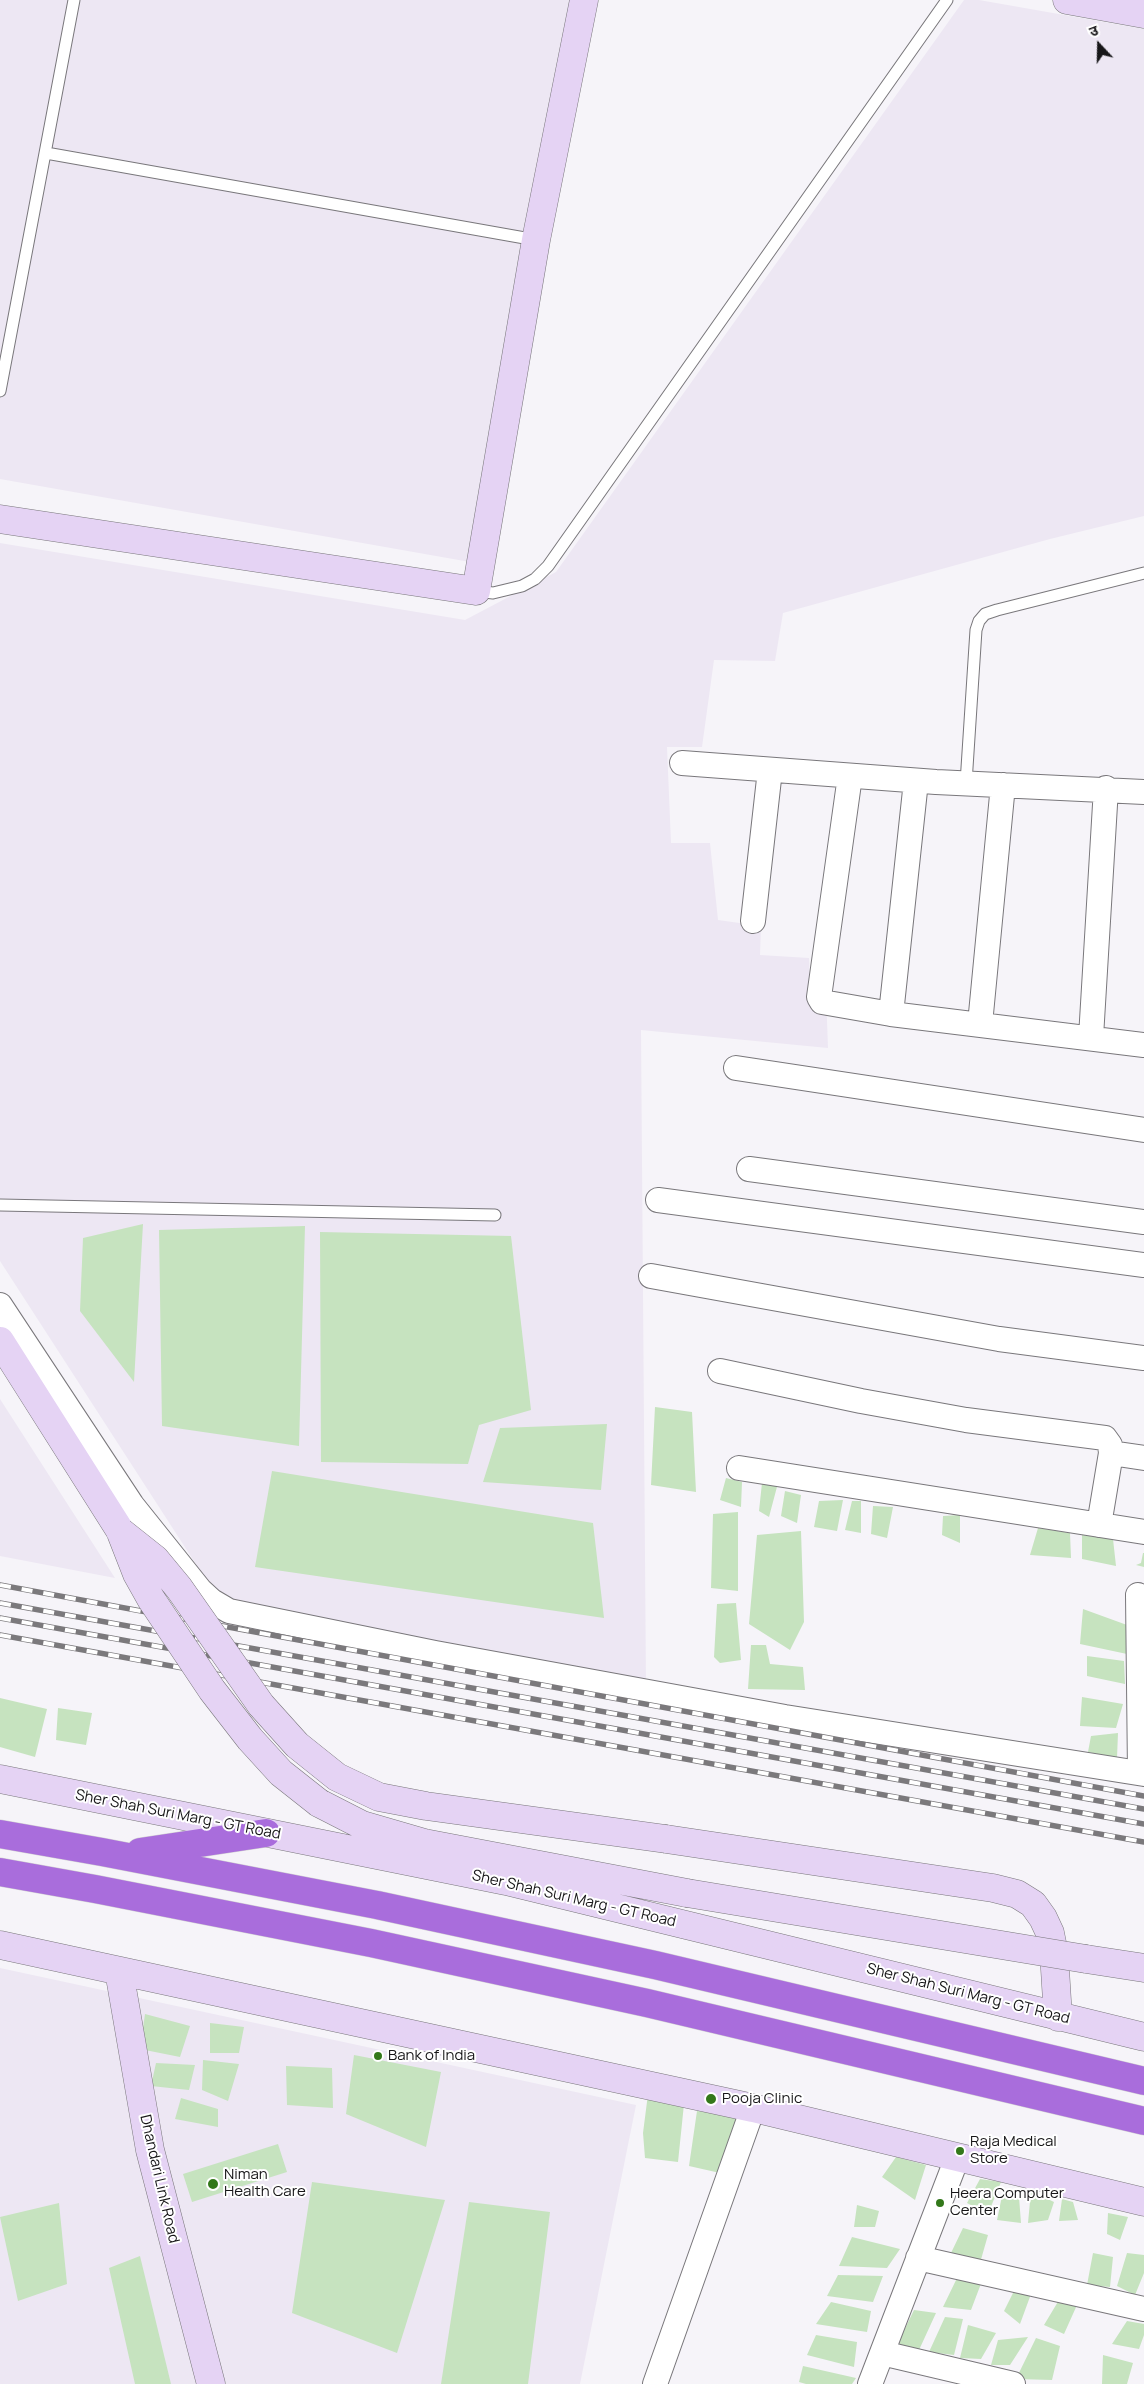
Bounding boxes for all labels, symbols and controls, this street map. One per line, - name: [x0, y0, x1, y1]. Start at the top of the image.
- north arrow: [1074, 20, 1124, 70]
- text: उ: [1086, 20, 1101, 41]
- street label: Sher Shah Suri Marg - GT Road: [74, 1786, 282, 1844]
- street label: Sher Shah Suri Marg - GT Road: [470, 1867, 678, 1931]
- street label: Sher Shah Suri Marg - GT Road: [865, 1960, 1071, 2028]
- place label: Bank of India: [388, 2047, 475, 2065]
- marker: Bank of India: [372, 2050, 384, 2062]
- place label: Pooja Clinic: [722, 2090, 802, 2108]
- marker: Pooja Clinic: [704, 2092, 718, 2106]
- street label: Dhandari Link Road: [135, 2113, 183, 2245]
- place label: Raja Medical Store: [970, 2133, 1057, 2168]
- marker: Raja Medical Store: [954, 2145, 966, 2157]
- place label: Niman Health Care: [224, 2166, 306, 2201]
- marker: Niman Health Care: [206, 2177, 220, 2191]
- place label: Heera Computer Center: [950, 2185, 1064, 2220]
- marker: Heera Computer Center: [934, 2197, 946, 2209]

